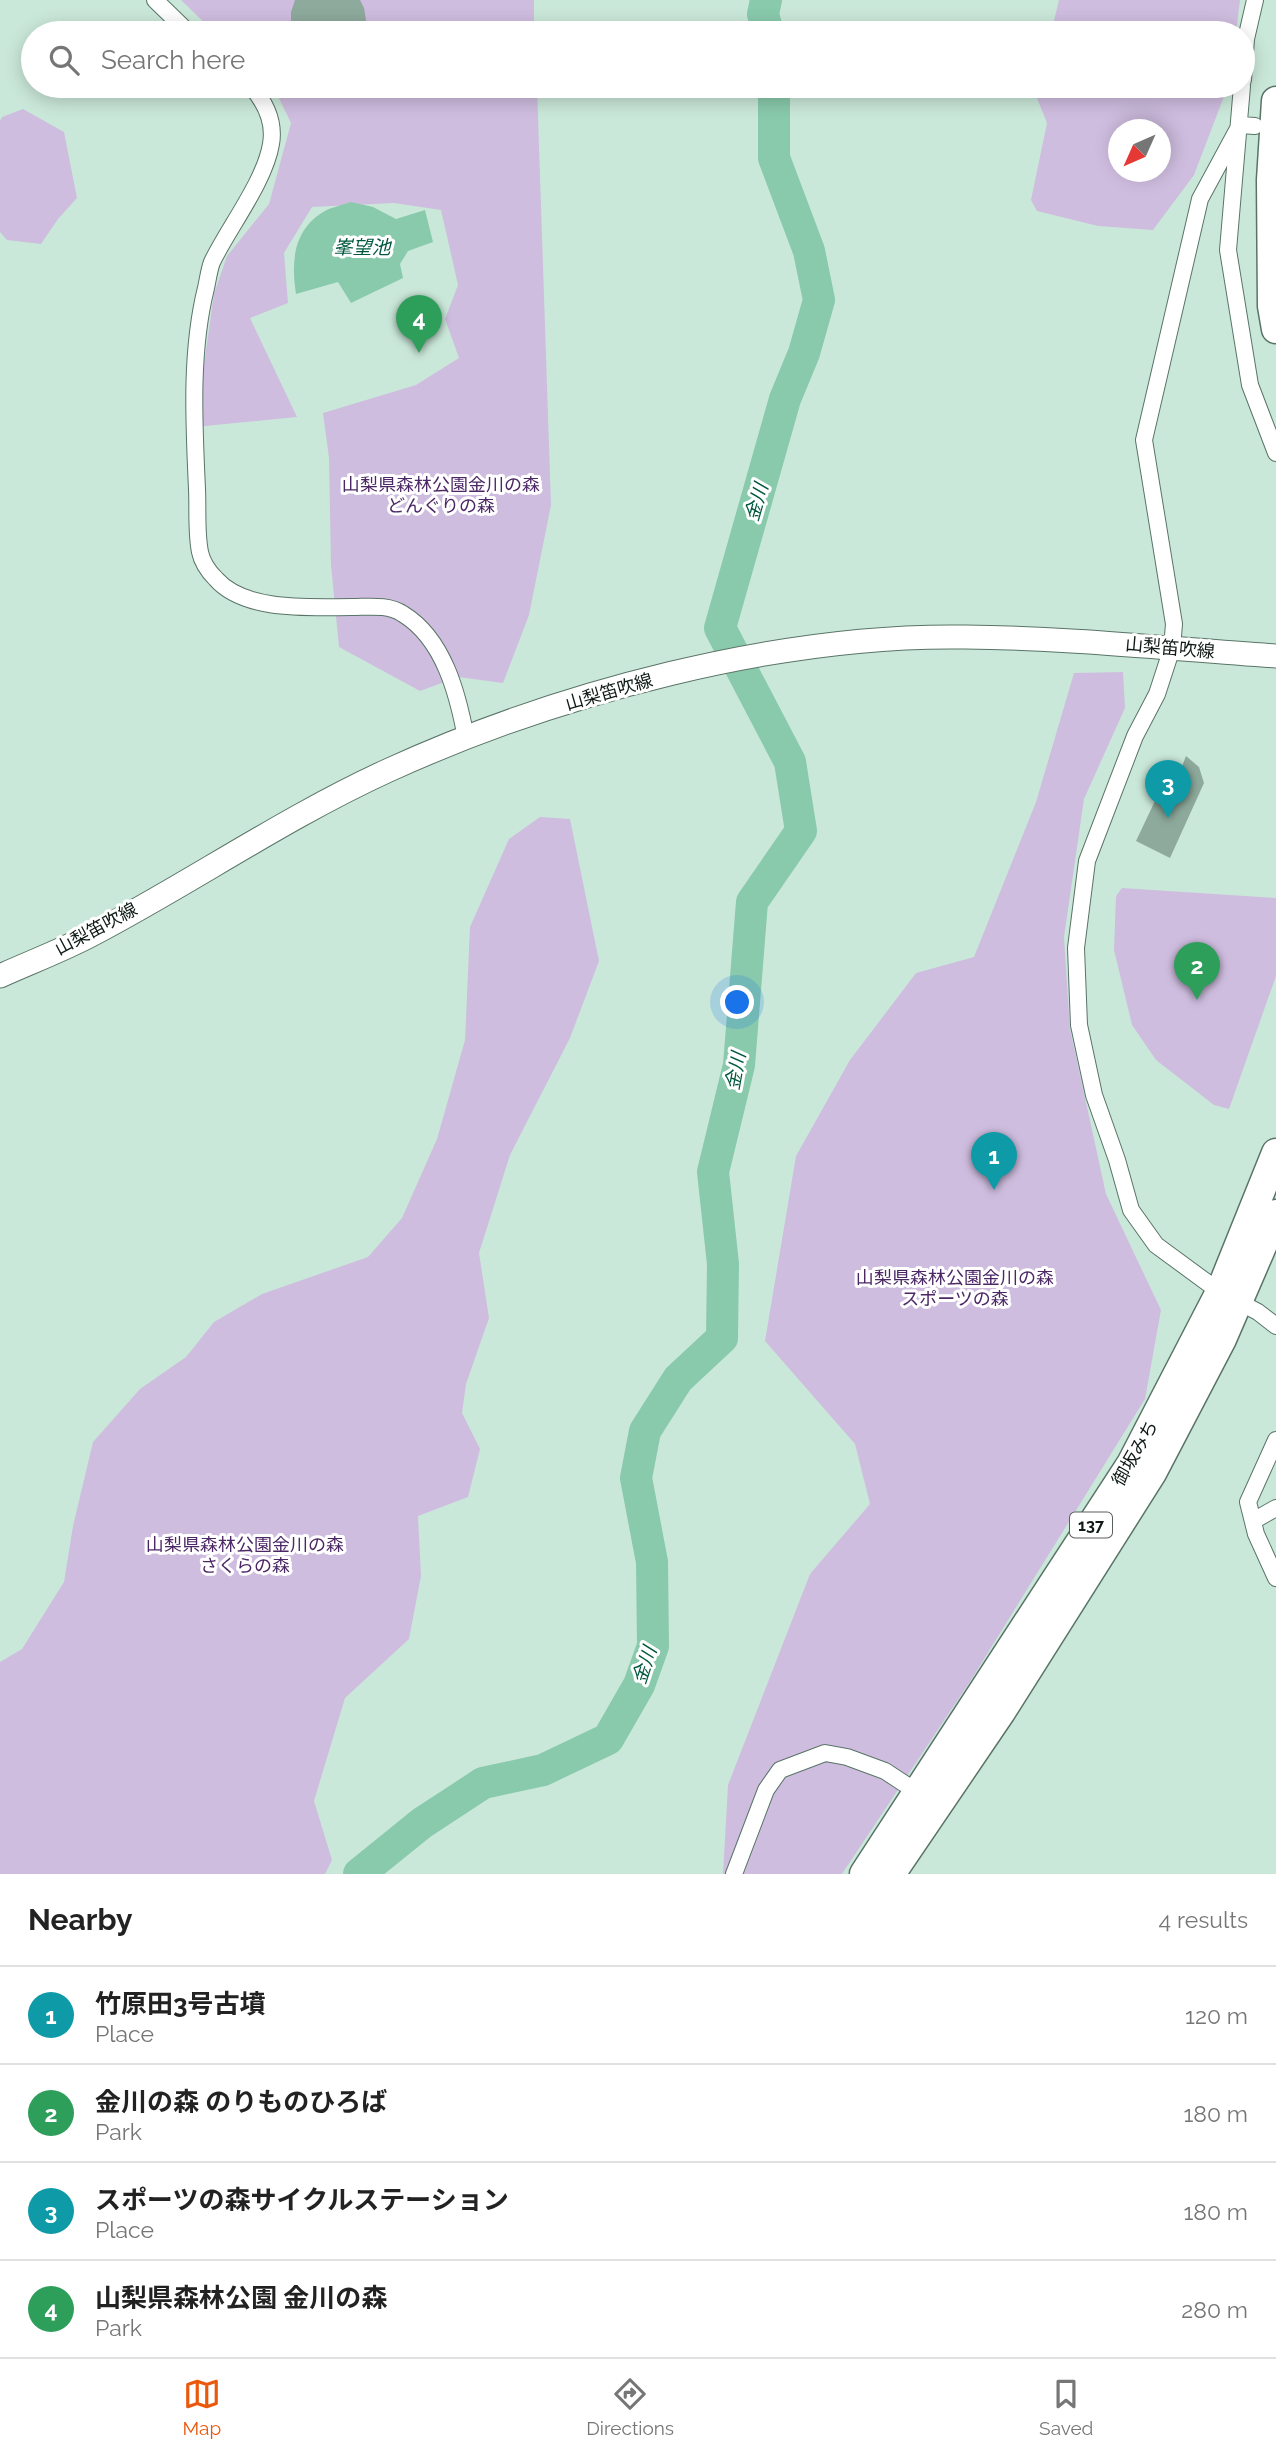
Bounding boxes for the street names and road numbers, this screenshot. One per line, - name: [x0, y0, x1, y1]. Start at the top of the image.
- street label: 山梨笛吹線: [1124, 633, 1216, 662]
- street label: 山梨笛吹線: [563, 669, 655, 714]
- street label: 山梨笛吹線: [51, 898, 140, 959]
- street label: 御坂みち: [1107, 1416, 1162, 1489]
- road number: 137: [1070, 1512, 1112, 1538]

